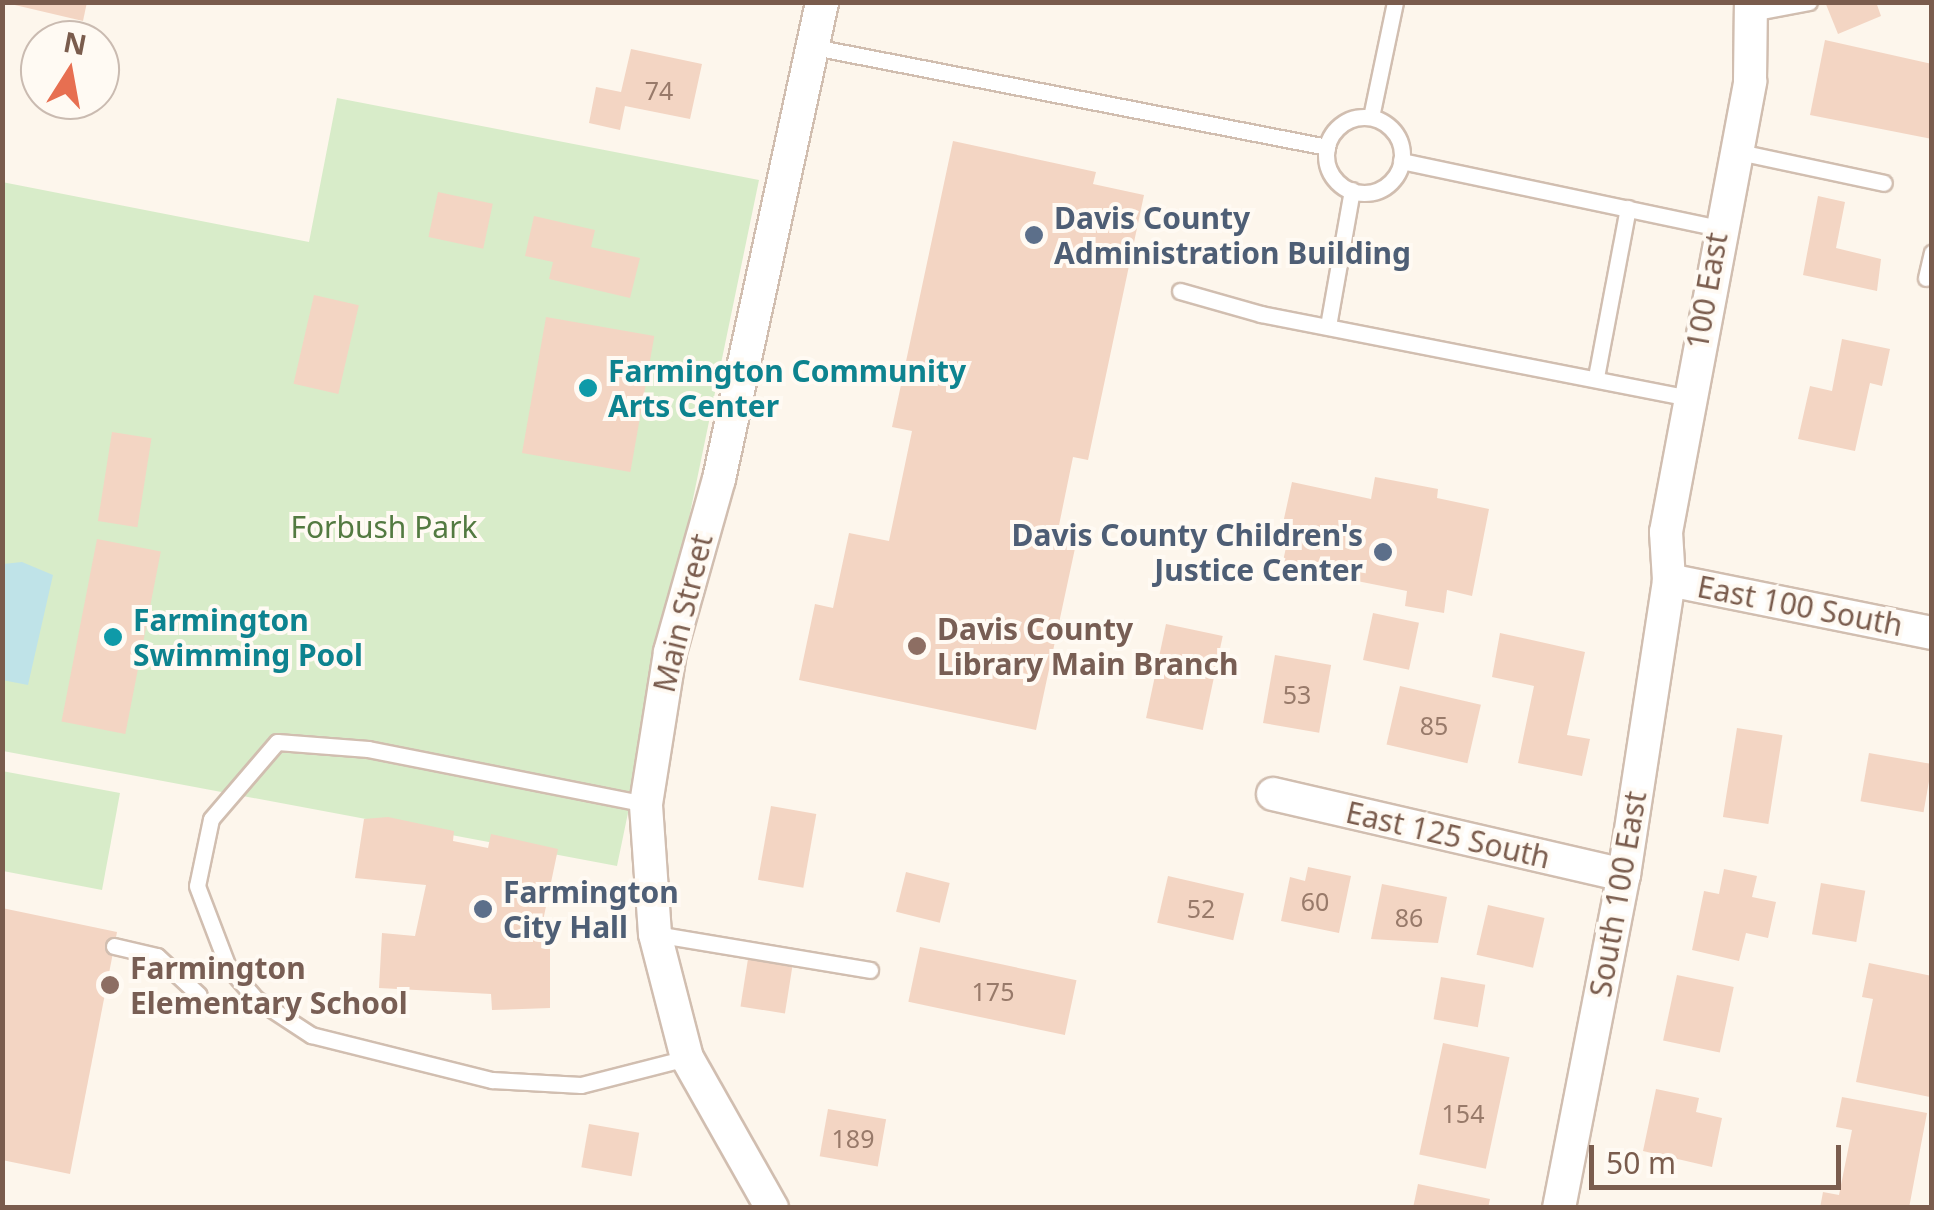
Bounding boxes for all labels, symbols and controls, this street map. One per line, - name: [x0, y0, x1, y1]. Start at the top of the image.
- north arrow: [20, 20, 120, 120]
- text: N: [61, 22, 90, 63]
- house number: 74: [645, 75, 673, 105]
- place label: Davis County Administration Building: [1054, 200, 1411, 270]
- marker: Davis County Administration Building: [1023, 224, 1045, 246]
- street label: 100 East: [1679, 230, 1735, 352]
- place label: Farmington Community Arts Center: [608, 353, 966, 424]
- marker: Farmington Community Arts Center: [577, 377, 599, 399]
- park label: Forbush Park: [290, 509, 478, 545]
- place label: Davis County Children's Justice Center: [1011, 517, 1363, 588]
- street label: Main Street: [646, 530, 720, 696]
- marker: Davis County Children's Justice Center: [1372, 541, 1394, 563]
- street label: East 100 South: [1694, 568, 1906, 644]
- place label: Farmington Swimming Pool: [133, 602, 363, 672]
- place label: Davis County Library Main Branch: [937, 611, 1239, 682]
- marker: Farmington Swimming Pool: [102, 626, 124, 648]
- marker: Davis County Library Main Branch: [906, 635, 928, 657]
- house number: 53: [1283, 679, 1311, 709]
- house number: 85: [1420, 710, 1448, 740]
- street label: South 100 East: [1582, 788, 1654, 1000]
- street label: East 125 South: [1342, 794, 1554, 876]
- place label: Farmington City Hall: [503, 874, 679, 944]
- house number: 60: [1301, 886, 1329, 916]
- house number: 52: [1187, 893, 1215, 923]
- marker: Farmington City Hall: [472, 898, 494, 920]
- house number: 86: [1395, 902, 1423, 932]
- place label: Farmington Elementary School: [130, 950, 408, 1020]
- marker: Farmington Elementary School: [99, 974, 121, 996]
- house number: 175: [972, 976, 1014, 1006]
- house number: 154: [1442, 1098, 1484, 1128]
- house number: 189: [832, 1123, 874, 1153]
- scale bar: [1594, 1125, 1846, 1187]
- text: 50 m: [1606, 1142, 1676, 1183]

